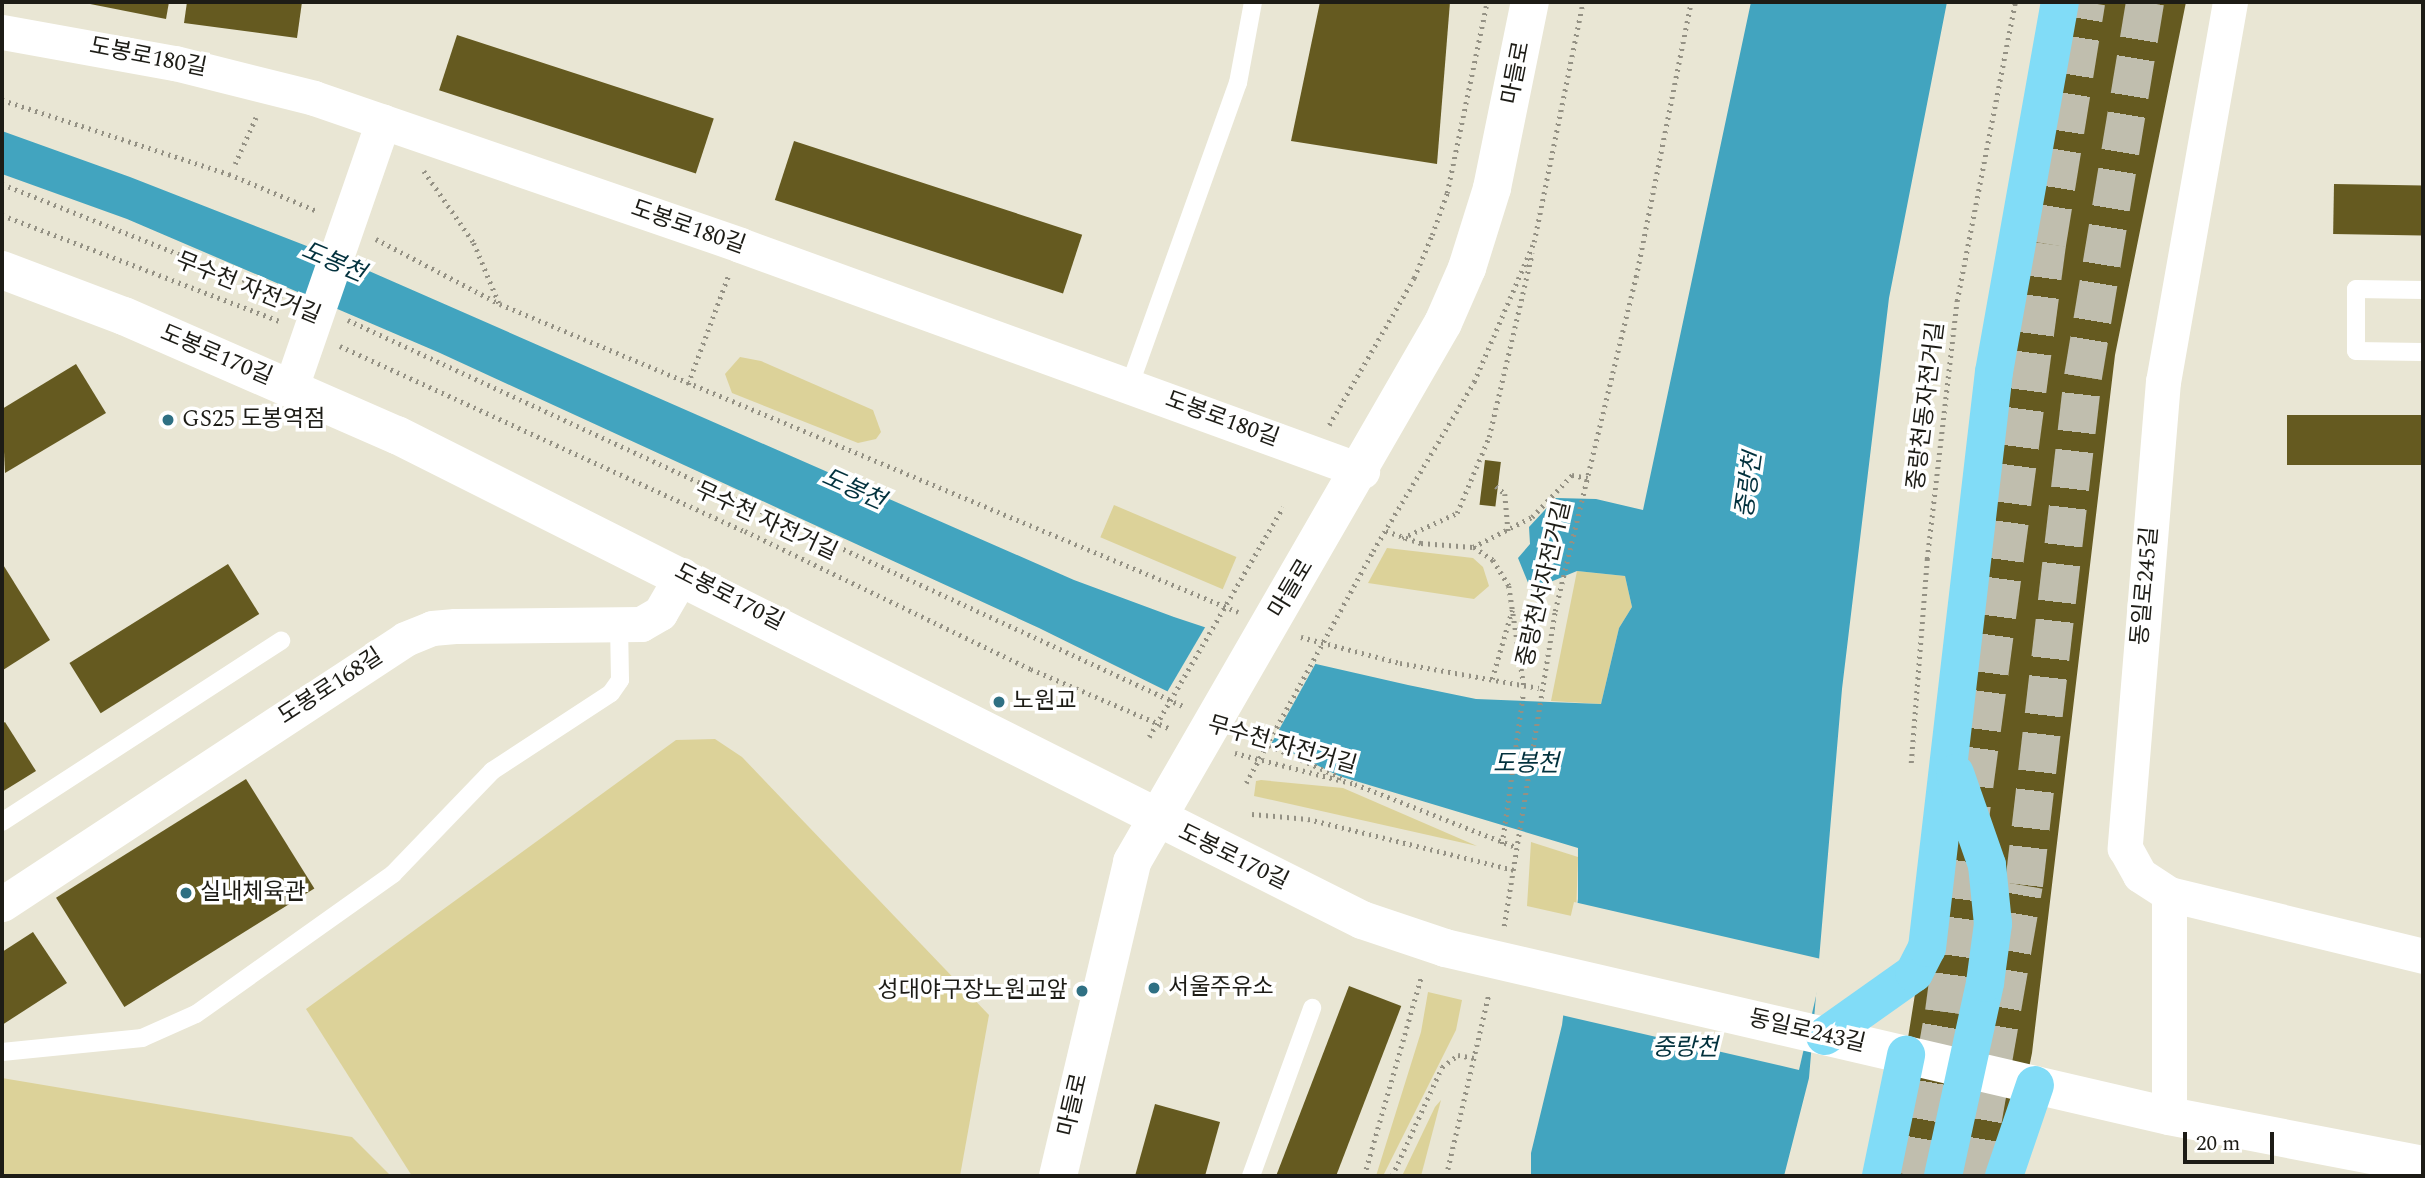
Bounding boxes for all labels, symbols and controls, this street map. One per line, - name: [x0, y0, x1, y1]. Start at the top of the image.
- street label: 도봉로180길: [87, 33, 209, 83]
- street label: 마들로: [1497, 39, 1537, 107]
- street label: 도봉로180길: [627, 196, 749, 260]
- water label: 도봉천: [297, 237, 369, 289]
- street label: 무수천 자전거길: [171, 247, 325, 331]
- street label: 도봉로170길: [156, 320, 276, 392]
- street label: 중랑천동자전거길: [1903, 320, 1951, 492]
- street label: 도봉로180길: [1161, 387, 1283, 453]
- place label: GS25 도봉역점: [182, 406, 325, 434]
- marker: GS25 도봉역점: [160, 412, 176, 428]
- water label: 중랑천: [1731, 450, 1769, 520]
- water label: 도봉천: [817, 463, 889, 517]
- street label: 무수천 자전거길: [690, 477, 842, 567]
- street label: 중랑천서자전거길: [1513, 498, 1577, 670]
- street label: 동일로245길: [2127, 525, 2165, 647]
- street label: 마들로: [1264, 555, 1320, 623]
- street label: 도봉로170길: [670, 559, 788, 637]
- street label: 도봉로168길: [274, 643, 388, 731]
- place label: 노원교: [1013, 688, 1076, 716]
- marker: 노원교: [991, 694, 1007, 710]
- street label: 무수천 자전거길: [1204, 712, 1360, 780]
- water label: 도봉천: [1493, 751, 1559, 779]
- street label: 도봉로170길: [1173, 819, 1293, 897]
- place label: 실내체육관: [200, 879, 306, 907]
- marker: 실내체육관: [178, 885, 194, 901]
- place label: 서울주유소: [1168, 974, 1274, 1002]
- place label: 성대야구장노원교앞: [878, 977, 1068, 1005]
- marker: 서울주유소: [1146, 980, 1162, 996]
- marker: 성대야구장노원교앞: [1074, 983, 1090, 999]
- street label: 동일로243길: [1746, 1005, 1868, 1059]
- water label: 중랑천: [1652, 1035, 1718, 1063]
- street label: 마들로: [1053, 1071, 1095, 1139]
- scale bar: [2187, 1118, 2278, 1162]
- text: 20 m: [2196, 1128, 2240, 1160]

